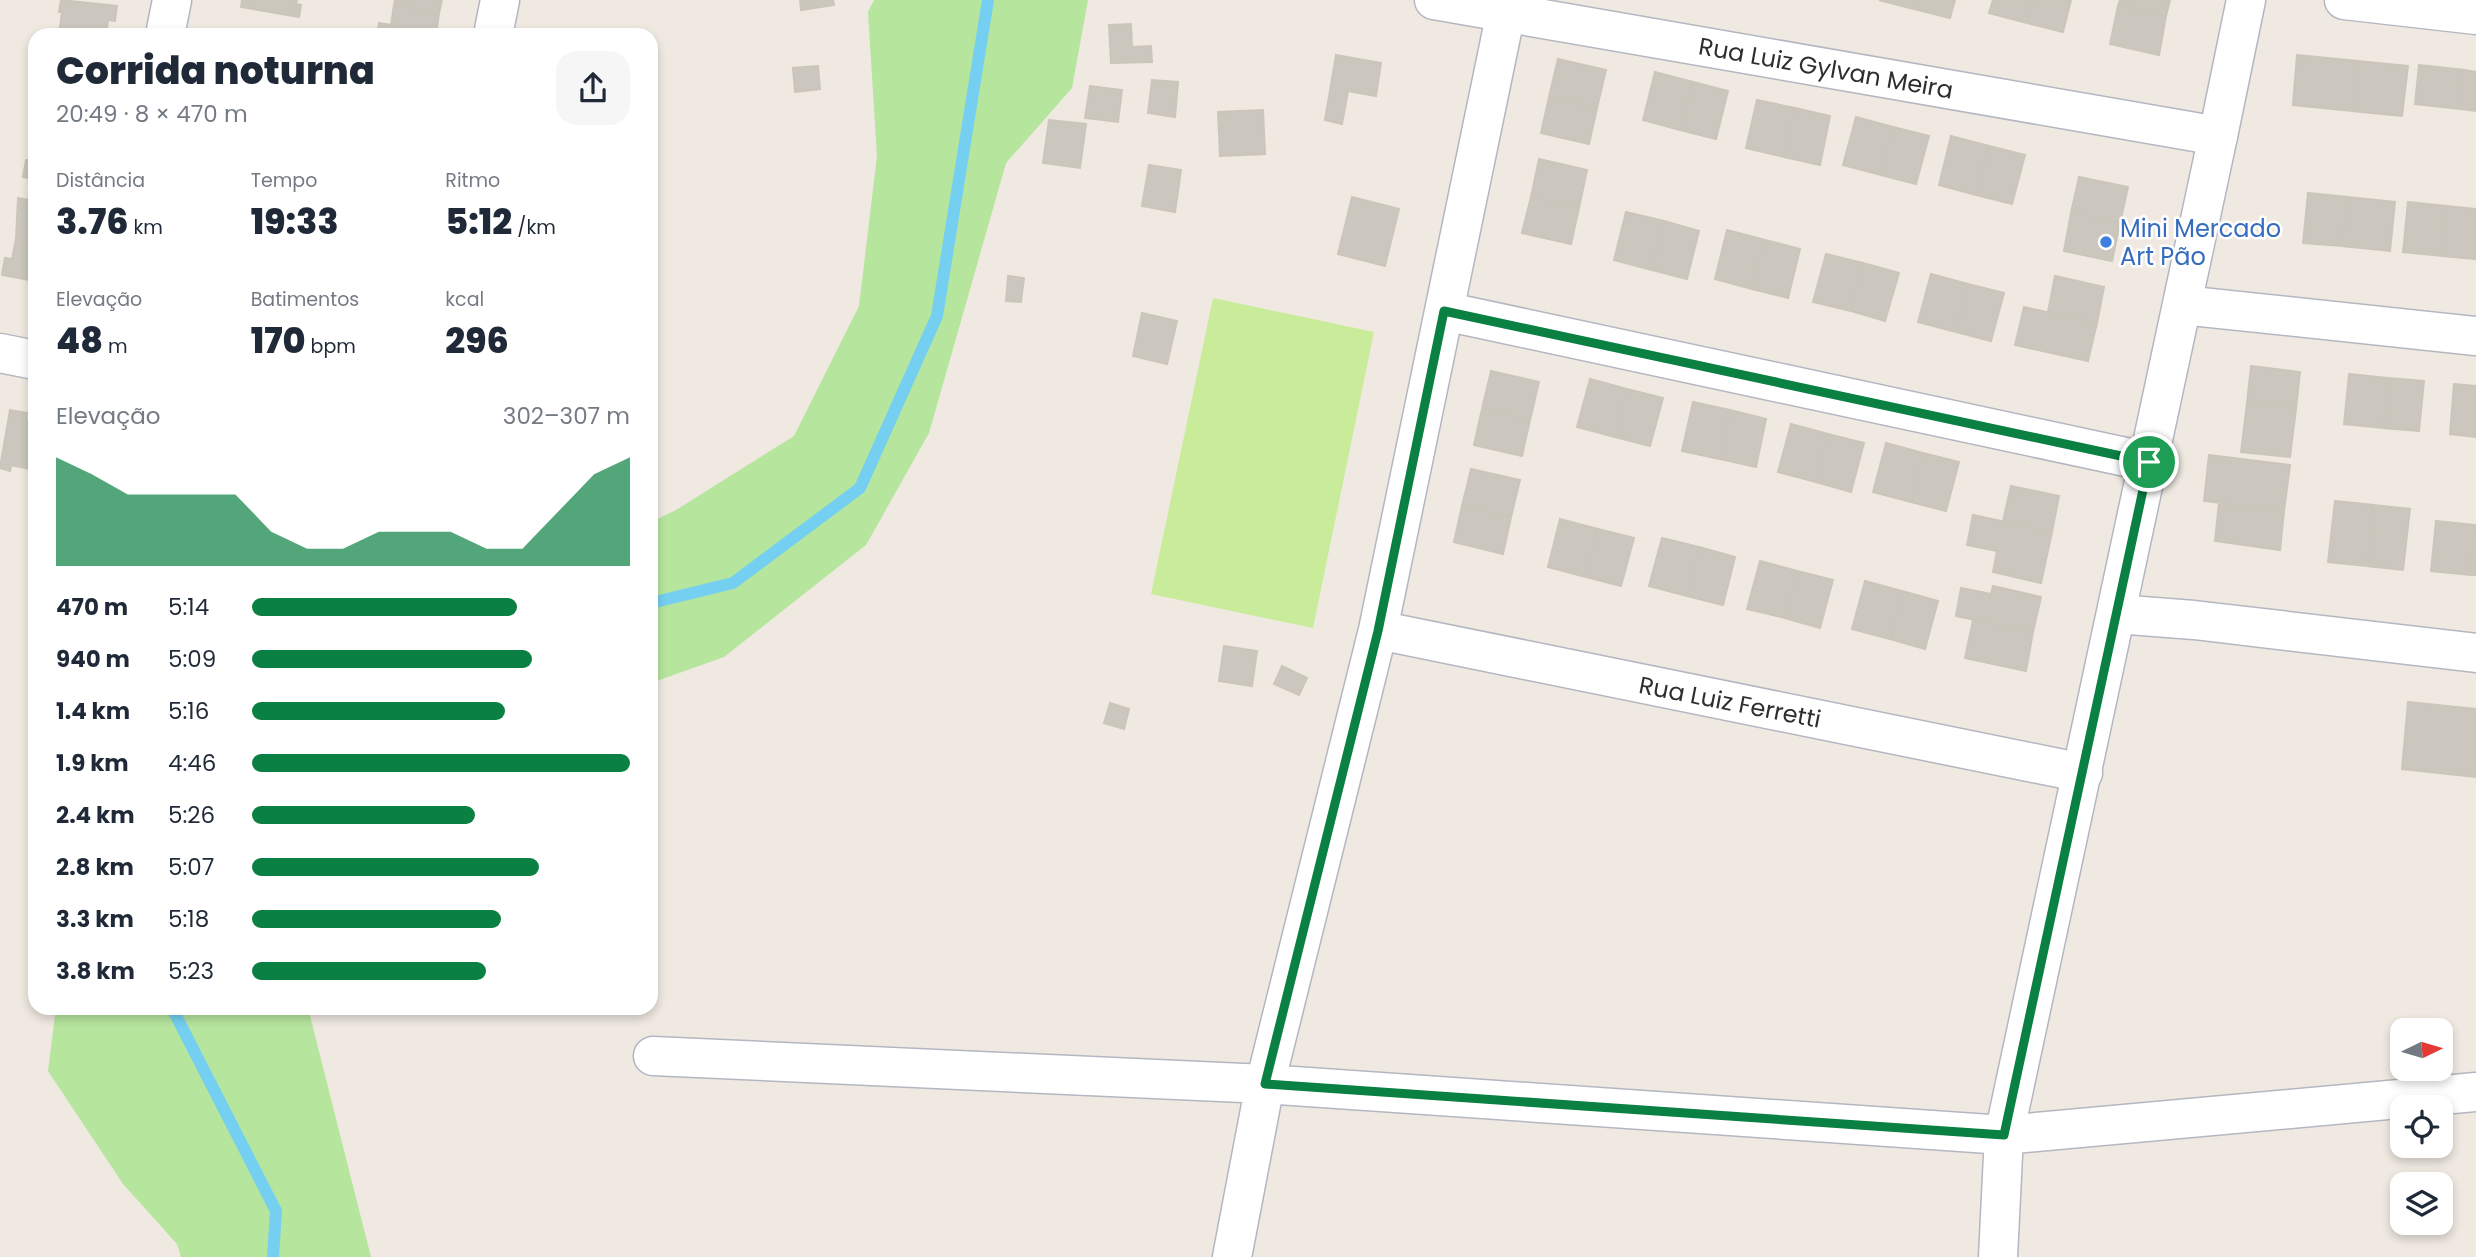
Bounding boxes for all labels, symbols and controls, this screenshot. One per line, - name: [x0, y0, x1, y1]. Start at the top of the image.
- street label: Rua Luiz Gylvan Meira: [1696, 29, 1956, 107]
- text: Corrida noturna: [56, 44, 375, 97]
- button: share: [556, 51, 630, 125]
- text: 20:49 · 8 × 470 m: [56, 98, 248, 130]
- text: Distância: [56, 167, 145, 194]
- text: Tempo: [251, 167, 317, 194]
- text: Ritmo: [445, 167, 500, 194]
- text: 3.76: [56, 197, 128, 246]
- text: 19:33: [251, 197, 339, 246]
- text: 5:12: [445, 197, 512, 246]
- place label: Mini Mercado Art Pão: [2120, 212, 2281, 273]
- text: km: [128, 214, 163, 241]
- text: /km: [512, 214, 556, 241]
- marker: Mini Mercado Art Pão: [2098, 234, 2114, 250]
- text: Elevação: [56, 286, 142, 313]
- text: Batimentos: [251, 286, 359, 313]
- text: kcal: [445, 286, 484, 313]
- text: 48: [56, 316, 103, 365]
- text: 170: [251, 316, 306, 365]
- text: 296: [445, 316, 509, 365]
- text: m: [103, 333, 128, 360]
- text: bpm: [306, 333, 356, 360]
- text: Elevação: [56, 400, 160, 432]
- text: 302–307 m: [503, 400, 630, 432]
- pin: [2119, 432, 2179, 492]
- icon: arrive: [2130, 443, 2168, 481]
- text: 470 m: [56, 591, 128, 623]
- text: 5:14: [168, 591, 209, 623]
- text: 940 m: [56, 643, 130, 675]
- text: 5:09: [168, 643, 216, 675]
- street label: Rua Luiz Ferretti: [1636, 668, 1824, 736]
- text: 1.4 km: [56, 695, 130, 727]
- text: 5:16: [168, 695, 209, 727]
- text: 1.9 km: [56, 747, 129, 779]
- text: 4:46: [168, 747, 216, 779]
- text: 2.4 km: [56, 799, 135, 831]
- text: 5:26: [168, 799, 215, 831]
- text: 2.8 km: [56, 851, 134, 883]
- text: 5:07: [168, 851, 214, 883]
- text: 3.3 km: [56, 903, 134, 935]
- text: 5:18: [168, 903, 209, 935]
- text: 3.8 km: [56, 955, 135, 987]
- text: 5:23: [168, 955, 214, 987]
- north arrow: [2390, 1018, 2454, 1082]
- map controls: [2390, 1018, 2453, 1235]
- button: locate: [2390, 1095, 2453, 1158]
- button: layers: [2390, 1172, 2453, 1235]

